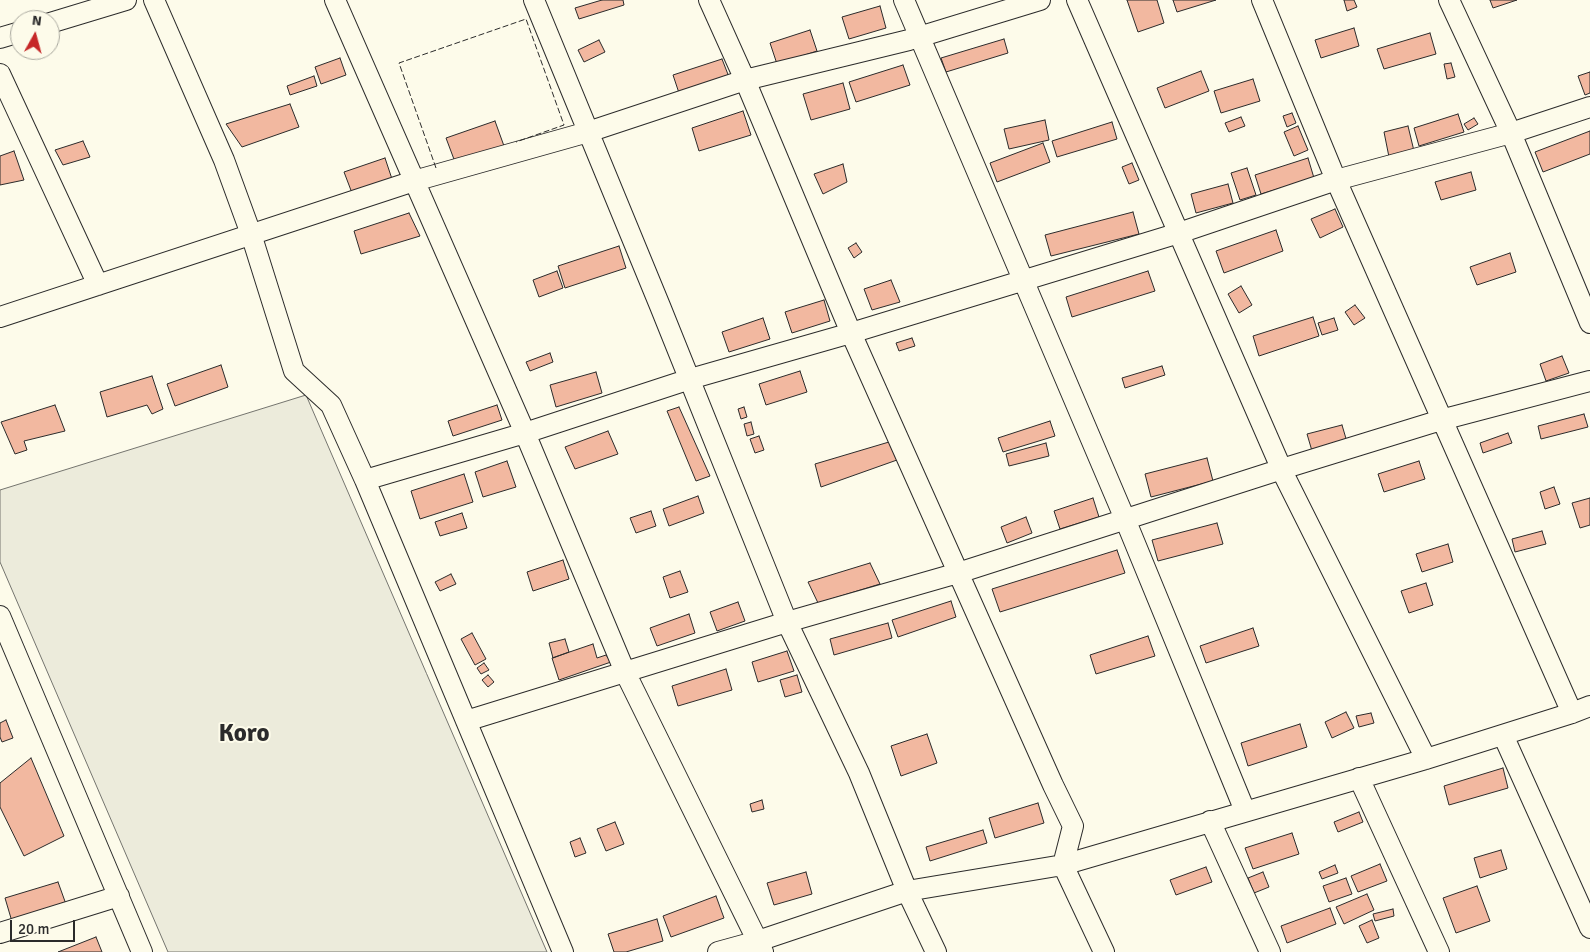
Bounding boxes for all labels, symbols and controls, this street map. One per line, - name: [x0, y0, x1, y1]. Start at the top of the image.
- north arrow: [10, 10, 60, 60]
- text: N: [31, 12, 43, 30]
- district label: Koro: [219, 719, 269, 749]
- scale bar: [12, 910, 78, 942]
- text: 20 m: [18, 920, 49, 938]

